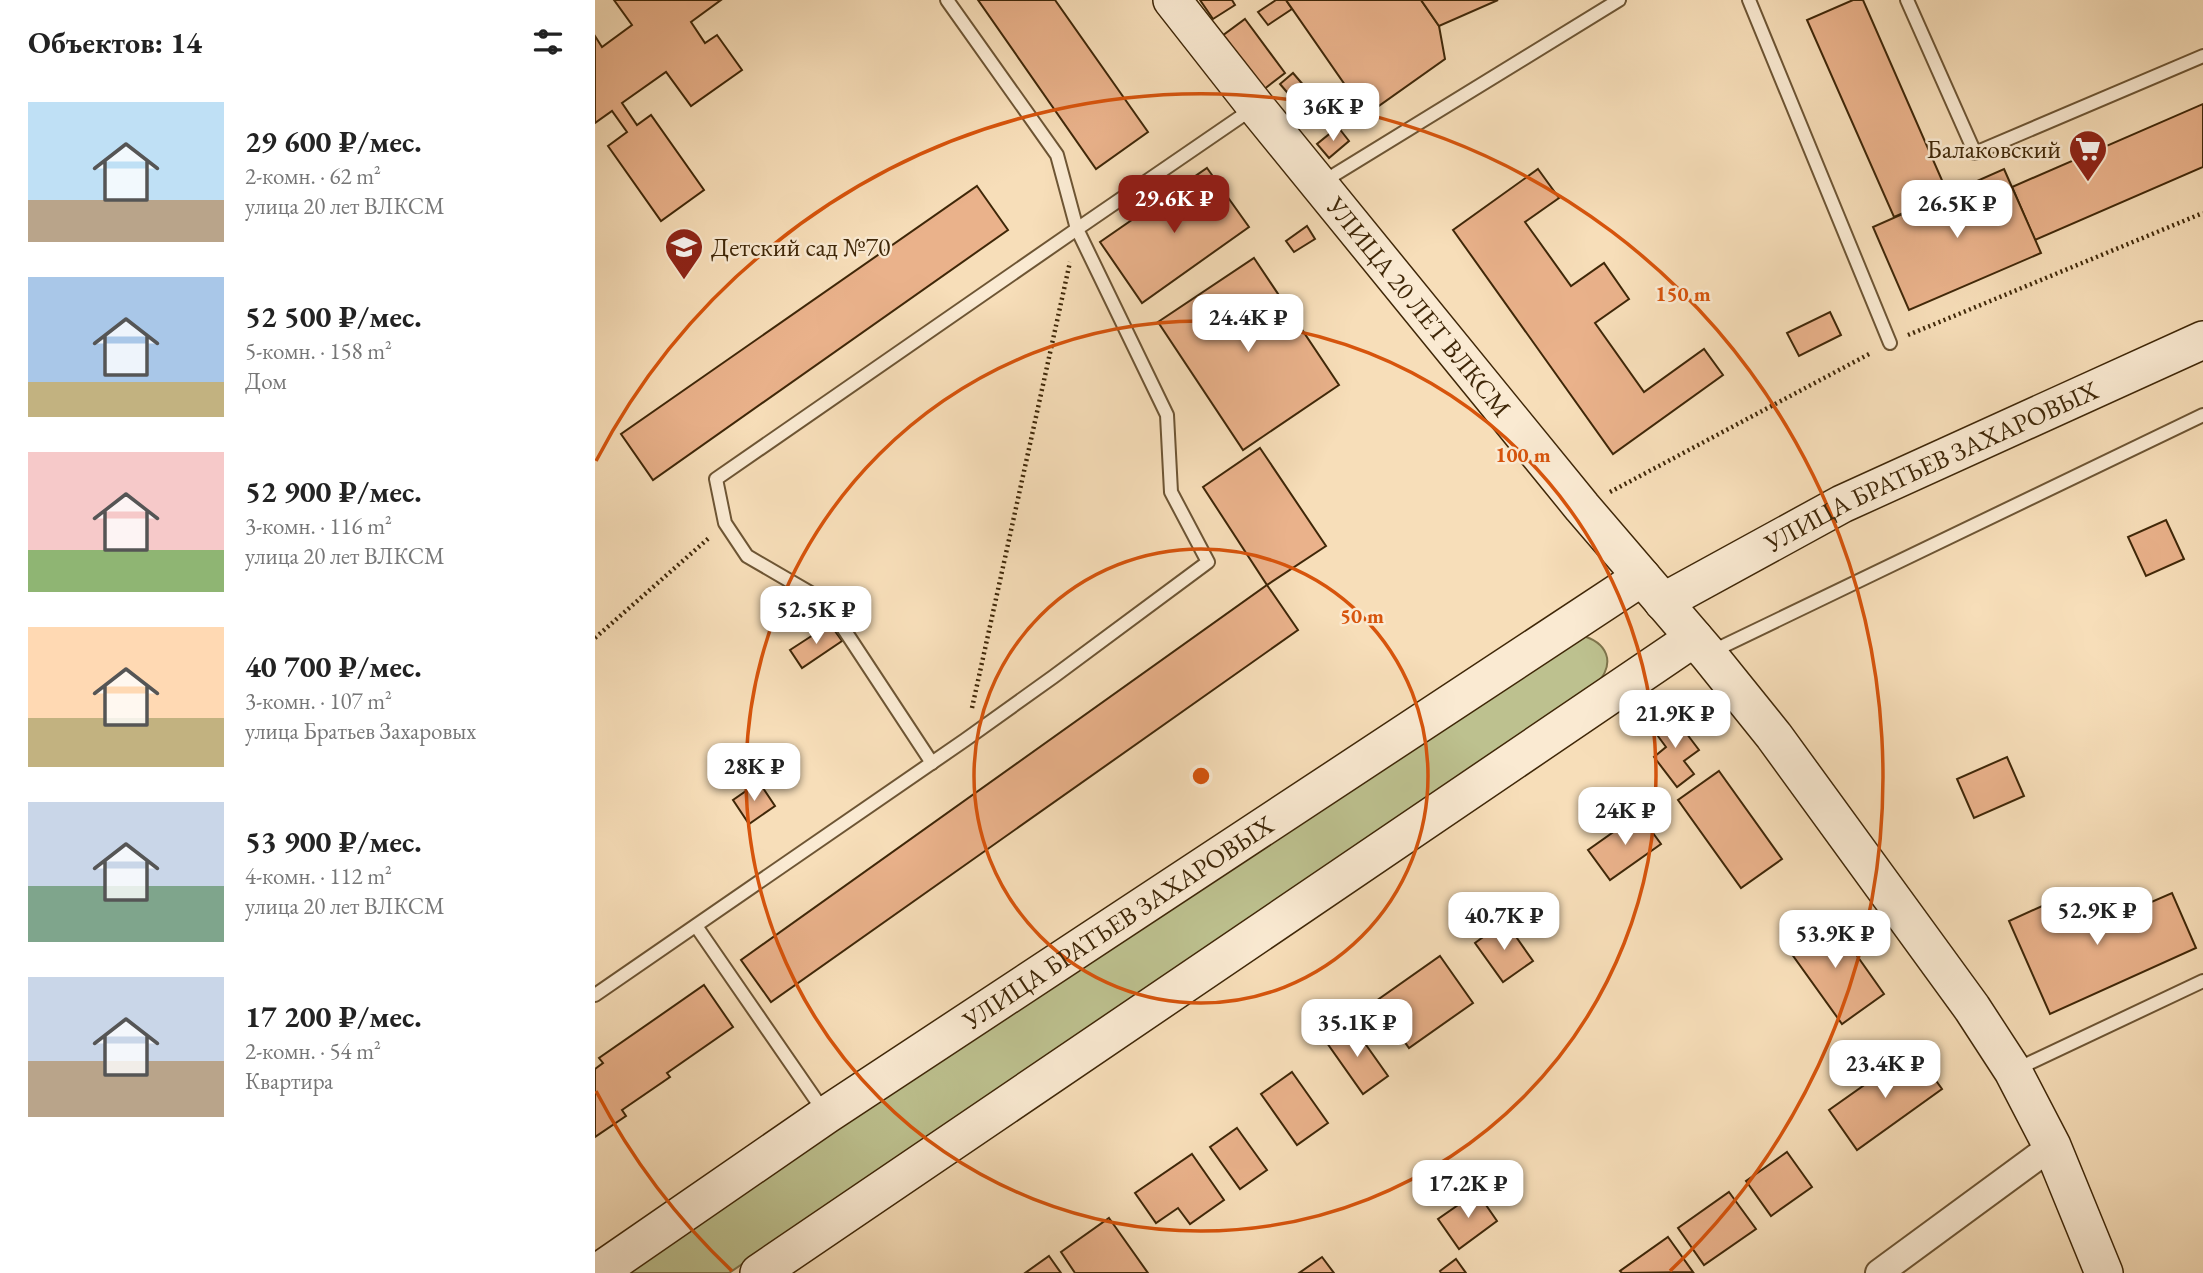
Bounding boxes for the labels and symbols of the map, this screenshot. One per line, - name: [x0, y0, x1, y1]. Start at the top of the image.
- pin: 36K ₽: [1284, 83, 1382, 143]
- supermarket icon: Балаковский: [2067, 128, 2109, 183]
- place label: Балаковский: [1927, 132, 2061, 166]
- pin: 29.6K ₽: [1109, 176, 1239, 235]
- pin: 26.5K ₽: [1892, 180, 2022, 240]
- street label: УЛИЦА 20 ЛЕТ ВЛКСМ: [1318, 189, 1519, 424]
- school or university icon: Детский сад №70: [663, 226, 705, 281]
- place label: Детский сад №70: [711, 230, 891, 264]
- text: 150 m: [1655, 280, 1711, 307]
- pin: 24.4K ₽: [1183, 294, 1313, 354]
- street label: УЛИЦА БРАТЬЕВ ЗАХАРОВЫХ: [1758, 373, 2104, 561]
- text: 100 m: [1495, 441, 1551, 468]
- pin: 52.5K ₽: [751, 586, 881, 646]
- text: 50 m: [1340, 602, 1384, 629]
- pin: 21.9K ₽: [1610, 690, 1740, 750]
- pin: 28K ₽: [705, 744, 803, 803]
- centre of rings: [1189, 764, 1213, 788]
- pin: 24K ₽: [1576, 788, 1674, 847]
- street label: УЛИЦА БРАТЬЕВ ЗАХАРОВЫХ: [955, 807, 1280, 1038]
- pin: 52.9K ₽: [2032, 888, 2162, 947]
- pin: 40.7K ₽: [1439, 892, 1569, 952]
- pin: 53.9K ₽: [1770, 911, 1900, 970]
- pin: 35.1K ₽: [1292, 1000, 1422, 1059]
- pin: 23.4K ₽: [1820, 1040, 1950, 1100]
- pin: 17.2K ₽: [1403, 1160, 1533, 1220]

